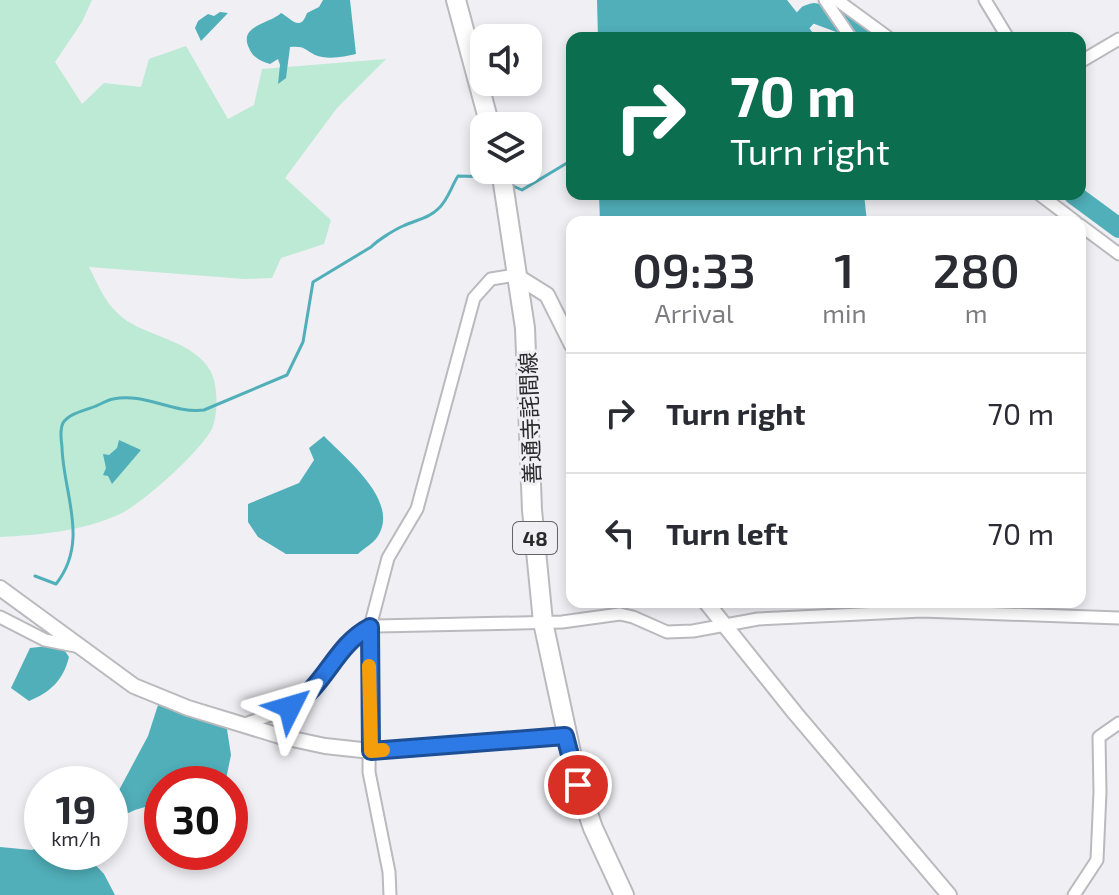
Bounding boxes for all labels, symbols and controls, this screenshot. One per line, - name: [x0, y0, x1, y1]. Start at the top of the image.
- map controls: [470, 24, 542, 184]
- button: sound: [470, 24, 542, 96]
- text: 70 m: [730, 61, 856, 128]
- icon: right: [598, 64, 702, 168]
- button: layers: [470, 112, 542, 184]
- text: Turn right: [730, 129, 890, 172]
- text: 09:33: [632, 240, 756, 298]
- text: 1: [834, 240, 854, 298]
- text: 280: [933, 240, 1020, 298]
- text: Arrival: [655, 297, 734, 328]
- text: min: [822, 297, 867, 328]
- text: m: [965, 297, 988, 328]
- street label: 善通寺詫間線: [514, 352, 544, 484]
- icon: right: [598, 391, 642, 435]
- text: Turn right: [666, 395, 806, 431]
- text: 70 m: [988, 395, 1054, 431]
- icon: left: [598, 511, 642, 555]
- text: Turn left: [666, 515, 788, 551]
- text: 70 m: [988, 515, 1054, 551]
- road number: 48: [513, 522, 557, 554]
- position arrow: [248, 665, 332, 749]
- pin: [544, 751, 612, 819]
- icon: arrive: [556, 763, 600, 807]
- speed limit sign: 30: [144, 766, 248, 870]
- text: 19: [56, 784, 96, 832]
- text: km/h: [51, 826, 101, 850]

